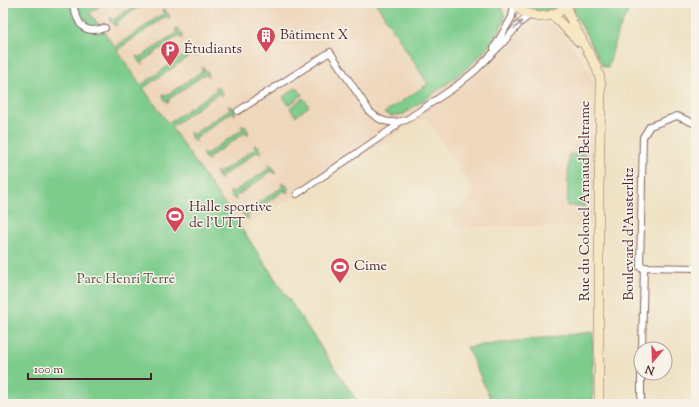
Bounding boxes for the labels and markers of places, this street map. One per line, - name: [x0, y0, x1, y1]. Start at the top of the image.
- building icon: Bâtiment X: [255, 25, 277, 53]
- place label: Bâtiment X: [280, 26, 349, 46]
- parking icon: Étudiants: [159, 39, 181, 67]
- place label: Étudiants: [184, 40, 242, 60]
- place label: Halle sportive de l'UTT: [189, 198, 272, 234]
- sports icon: Halle sportive de l'UTT: [164, 205, 186, 233]
- sports icon: Cime: [329, 256, 351, 284]
- place label: Cime: [354, 257, 387, 277]

